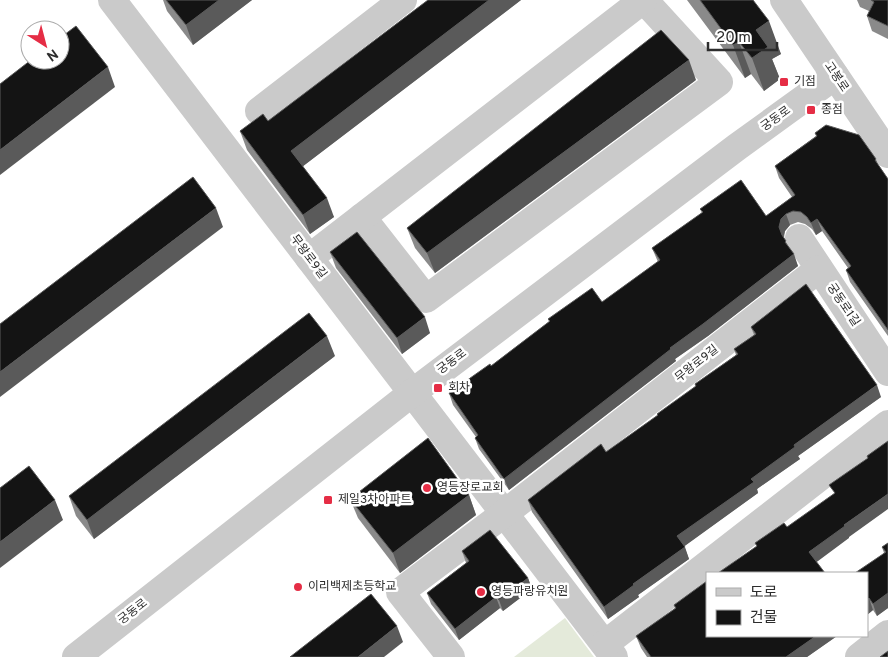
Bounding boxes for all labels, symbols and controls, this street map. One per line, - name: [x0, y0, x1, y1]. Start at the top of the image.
- north arrow: [20, 20, 70, 70]
- scale bar: [708, 20, 777, 52]
- text: 20 m: [716, 29, 751, 48]
- text: N: [43, 44, 61, 64]
- street label: 고봉로: [820, 59, 852, 95]
- place label: 기점: [794, 74, 816, 90]
- marker: 기점: [778, 76, 790, 88]
- place label: 종점: [821, 102, 843, 118]
- street label: 궁동로: [758, 103, 794, 135]
- marker: 종점: [805, 104, 817, 116]
- street label: 무왕로9길: [286, 232, 330, 282]
- street label: 궁동로1길: [823, 280, 863, 330]
- street label: 무왕로9길: [672, 342, 722, 386]
- street label: 궁동로: [434, 346, 470, 378]
- place label: 회차: [448, 380, 470, 396]
- marker: 회차: [432, 382, 444, 394]
- place label: 영등장로교회: [437, 480, 503, 496]
- marker: 영등장로교회: [421, 482, 433, 494]
- place label: 제일3차아파트: [338, 492, 411, 508]
- marker: 제일3차아파트: [322, 494, 334, 506]
- legend: [706, 572, 868, 637]
- place label: 이리백제초등학교: [308, 579, 396, 595]
- marker: 이리백제초등학교: [292, 581, 304, 593]
- place label: 영등파랑유치원: [491, 584, 568, 600]
- text: 도로: [750, 584, 778, 603]
- marker: 영등파랑유치원: [475, 586, 487, 598]
- street label: 궁동로: [115, 595, 151, 629]
- text: 건물: [750, 609, 778, 628]

